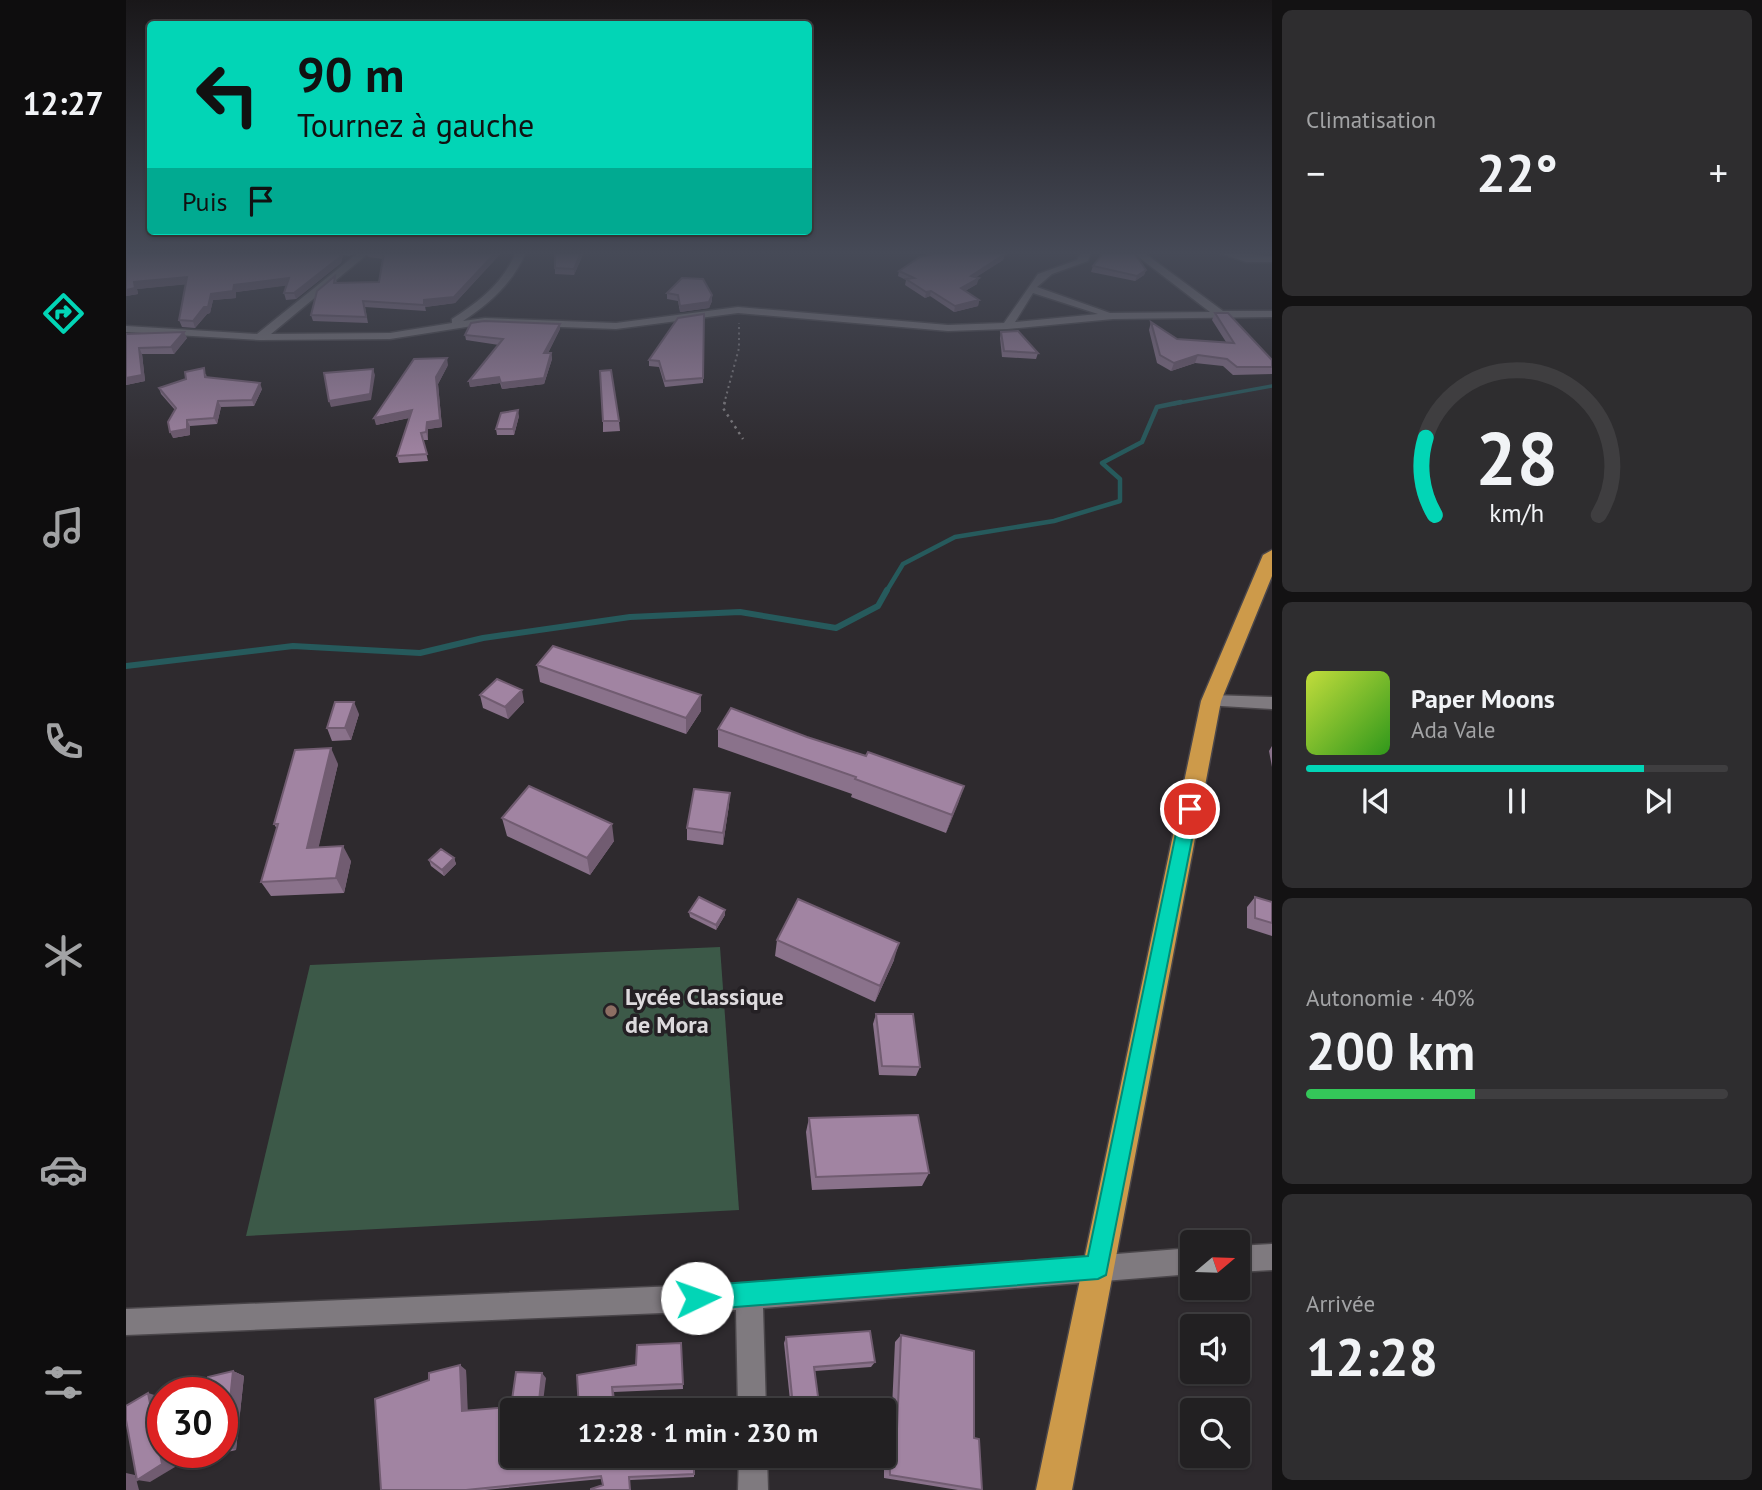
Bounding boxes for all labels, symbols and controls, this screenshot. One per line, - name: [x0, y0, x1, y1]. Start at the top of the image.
- text: 90 m: [297, 42, 404, 106]
- icon: left: [182, 49, 273, 140]
- text: 12:27: [22, 82, 104, 124]
- text: Tournez à gauche: [297, 104, 534, 146]
- text: Climatisation: [1306, 105, 1436, 134]
- text: 22°: [1476, 139, 1558, 206]
- text: −: [1306, 148, 1325, 197]
- text: +: [1709, 148, 1728, 197]
- icon: arrive: [242, 182, 280, 220]
- text: Puis: [182, 185, 228, 218]
- icon: directions: [39, 289, 88, 338]
- text: 28: [1476, 411, 1558, 505]
- text: km/h: [1490, 497, 1544, 529]
- icon: music: [39, 503, 88, 552]
- text: Paper Moons: [1411, 682, 1555, 715]
- text: Ada Vale: [1411, 715, 1495, 744]
- icon: phone: [39, 717, 88, 766]
- pin: [1160, 779, 1220, 839]
- icon: previous: [1357, 782, 1395, 820]
- icon: pause: [1498, 782, 1536, 820]
- icon: next: [1639, 782, 1677, 820]
- icon: arrive: [1171, 790, 1209, 828]
- icon: climate: [39, 931, 88, 980]
- place label: Lycée Classique de Mora: [625, 981, 784, 1040]
- text: Autonomie · 40%: [1306, 983, 1474, 1012]
- marker: Lycée Classique de Mora: [603, 1003, 619, 1019]
- text: 200 km: [1306, 1017, 1475, 1084]
- icon: car: [39, 1145, 88, 1194]
- north arrow: [1180, 1230, 1250, 1300]
- map controls: [1180, 1230, 1250, 1468]
- position arrow: [660, 1261, 734, 1335]
- text: Arrivée: [1306, 1289, 1375, 1318]
- button: sound: [1180, 1314, 1250, 1384]
- text: 12:28: [1306, 1323, 1438, 1390]
- icon: filters: [39, 1358, 88, 1407]
- speed limit sign: 30: [147, 1377, 238, 1468]
- button: search: [1180, 1398, 1250, 1468]
- text: 12:28 · 1 min · 230 m: [578, 1416, 818, 1449]

